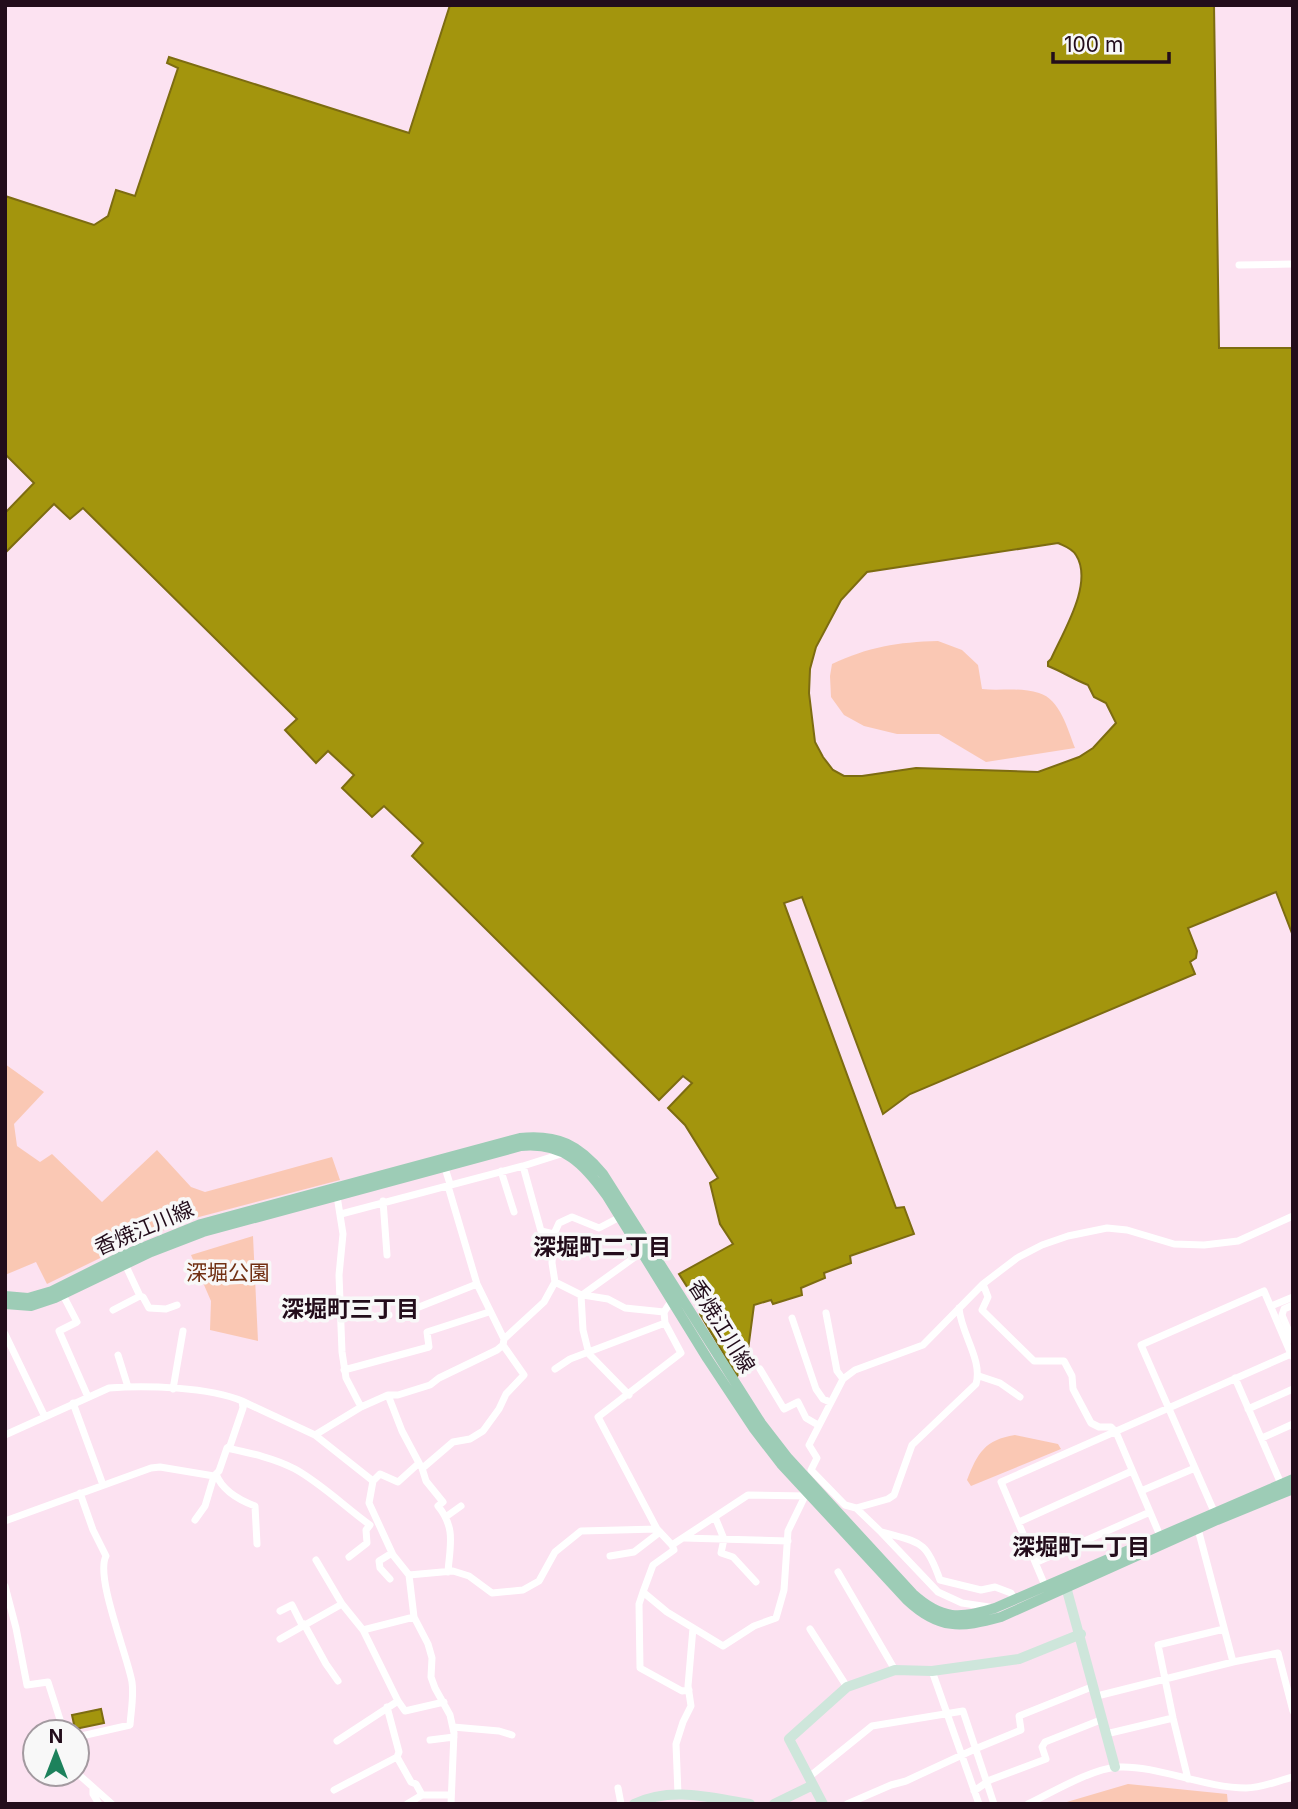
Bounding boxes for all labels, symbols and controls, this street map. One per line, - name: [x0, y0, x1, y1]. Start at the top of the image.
- scale bar: [1053, 21, 1168, 65]
- text: 100 m: [1064, 32, 1123, 57]
- street label: 香焼江川線: [91, 1196, 197, 1260]
- district label: 深堀町二丁目: [533, 1233, 671, 1261]
- park label: 深堀公園: [186, 1260, 270, 1285]
- street label: 香焼江川線: [684, 1275, 760, 1377]
- district label: 深堀町三丁目: [281, 1295, 419, 1323]
- district label: 深堀町一丁目: [1012, 1533, 1150, 1561]
- north arrow: [21, 1718, 91, 1788]
- text: N: [49, 1725, 63, 1748]

